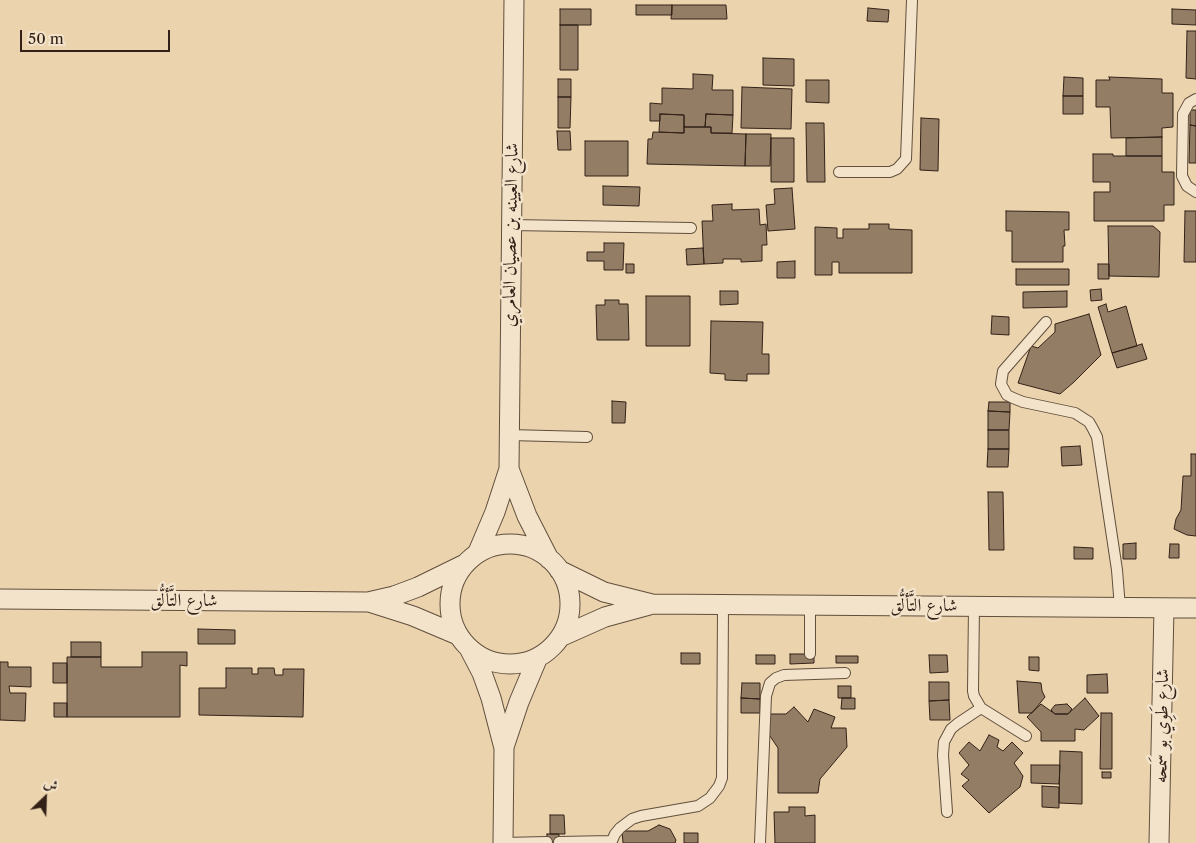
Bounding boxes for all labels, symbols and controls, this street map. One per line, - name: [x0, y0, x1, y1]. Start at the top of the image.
- scale bar: [22, 20, 172, 52]
- text: 50 m: [28, 29, 64, 48]
- street label: شارع العيينه بن عصيان العامري: [499, 143, 523, 327]
- street label: شارع التَّألُّق: [151, 590, 217, 612]
- street label: شارع التَّألُّق: [891, 595, 957, 617]
- street label: شارع طَوِي بو سَمحه: [1150, 669, 1174, 783]
- north arrow: [20, 773, 70, 823]
- text: ش: [41, 773, 61, 795]

